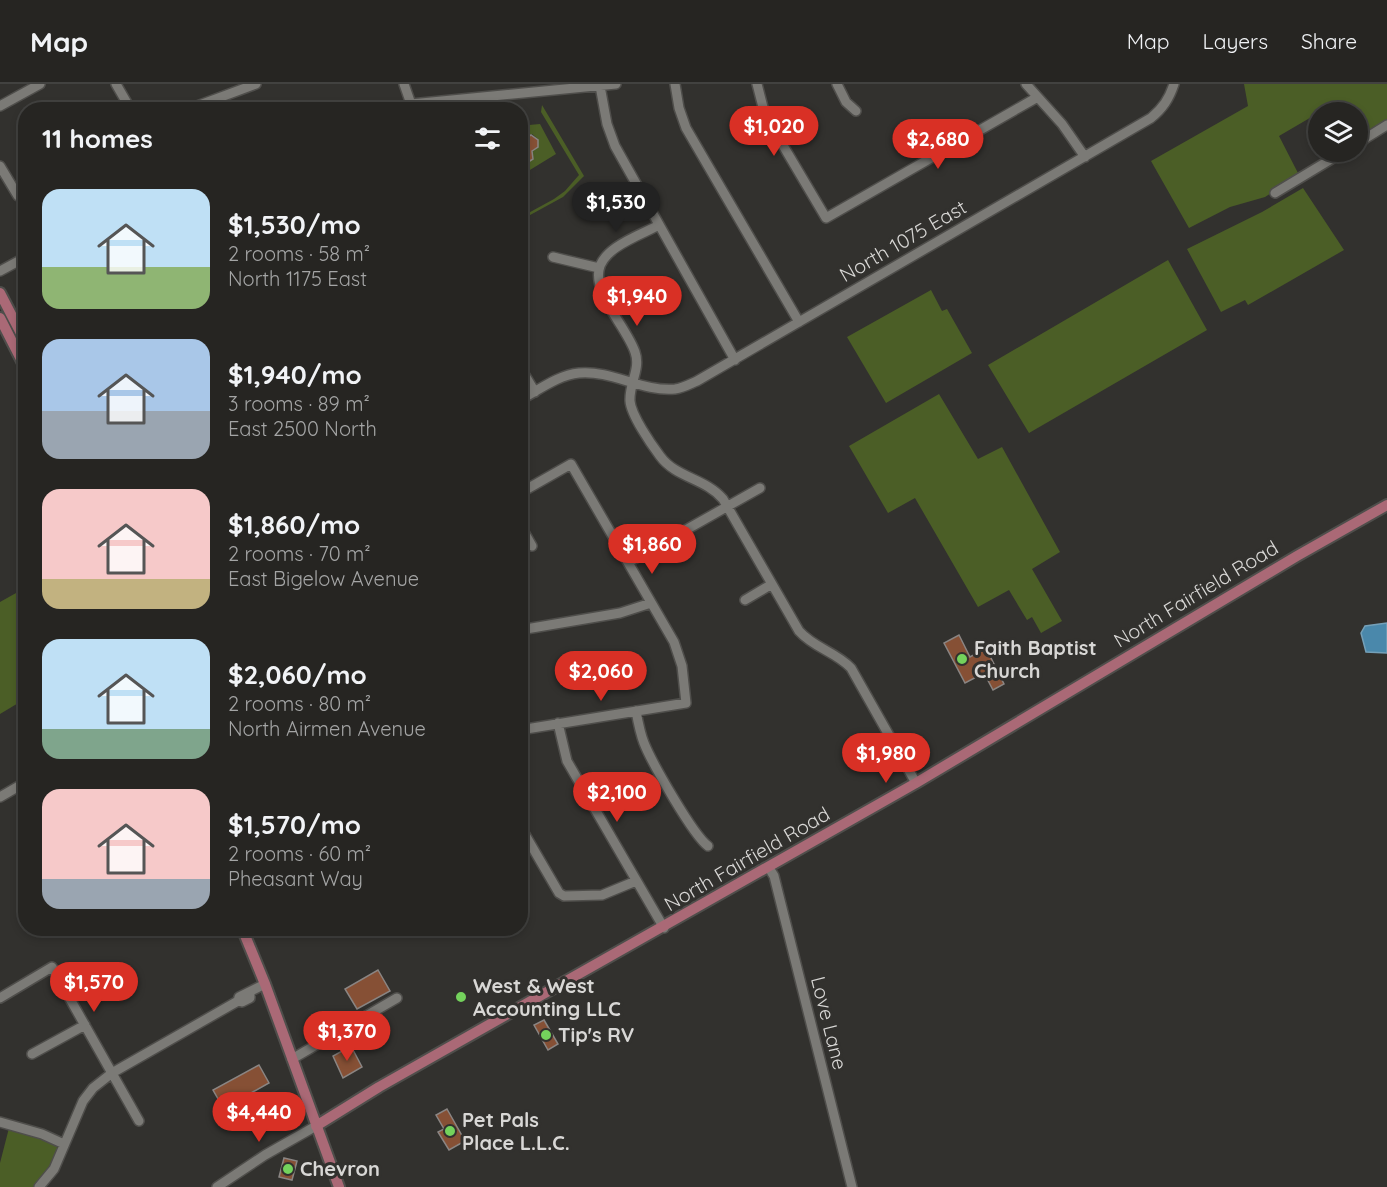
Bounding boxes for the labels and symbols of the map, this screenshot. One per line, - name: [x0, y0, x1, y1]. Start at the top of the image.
- pin: $1,020: [725, 106, 823, 157]
- pin: $2,680: [889, 119, 987, 170]
- pin: $1,530: [567, 182, 665, 233]
- street label: North 1075 East: [835, 194, 971, 287]
- pin: $1,940: [588, 276, 686, 327]
- pin: $1,860: [603, 524, 701, 575]
- street label: North Fairfield Road: [1109, 535, 1282, 653]
- place label: Faith Baptist Church: [974, 635, 1097, 683]
- pin: $2,060: [552, 651, 650, 702]
- marker: Faith Baptist Church: [955, 652, 969, 666]
- pin: $1,980: [837, 733, 935, 784]
- pin: $2,100: [568, 772, 666, 823]
- street label: North Fairfield Road: [659, 801, 834, 916]
- pin: $1,570: [45, 962, 143, 1013]
- place label: West & West Accounting LLC: [473, 973, 621, 1021]
- street label: Love Lane: [806, 974, 853, 1072]
- marker: West & West Accounting LLC: [454, 990, 468, 1004]
- pin: $1,370: [298, 1011, 396, 1062]
- place label: Tip's RV: [558, 1022, 634, 1047]
- marker: Tip's RV: [539, 1028, 553, 1042]
- pin: $4,440: [210, 1092, 308, 1143]
- place label: Pet Pals Place L.L.C.: [462, 1107, 570, 1155]
- marker: Pet Pals Place L.L.C.: [443, 1124, 457, 1138]
- place label: Chevron: [300, 1156, 380, 1181]
- marker: Chevron: [281, 1162, 295, 1176]

